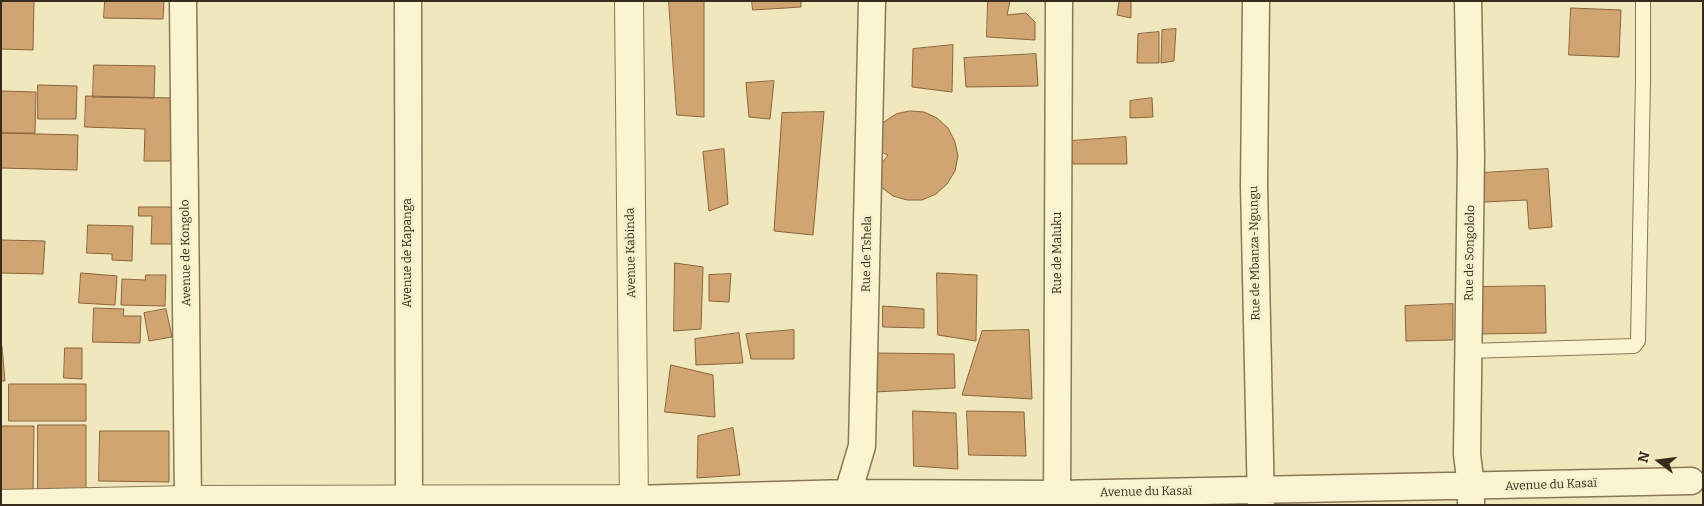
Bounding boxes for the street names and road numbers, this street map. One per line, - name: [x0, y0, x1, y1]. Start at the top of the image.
- street label: Rue de Mbanza-Ngungu: [1247, 185, 1263, 321]
- street label: Avenue de Kapanga: [401, 198, 415, 308]
- street label: Avenue de Kongolo: [178, 199, 194, 307]
- street label: Rue de Songololo: [1462, 205, 1478, 301]
- street label: Avenue Kabinda: [623, 207, 639, 299]
- street label: Rue de Maluku: [1051, 212, 1065, 294]
- street label: Rue de Tshela: [859, 216, 875, 292]
- street label: Avenue du Kasaï: [1505, 476, 1597, 494]
- street label: Avenue du Kasaï: [1100, 484, 1192, 500]

